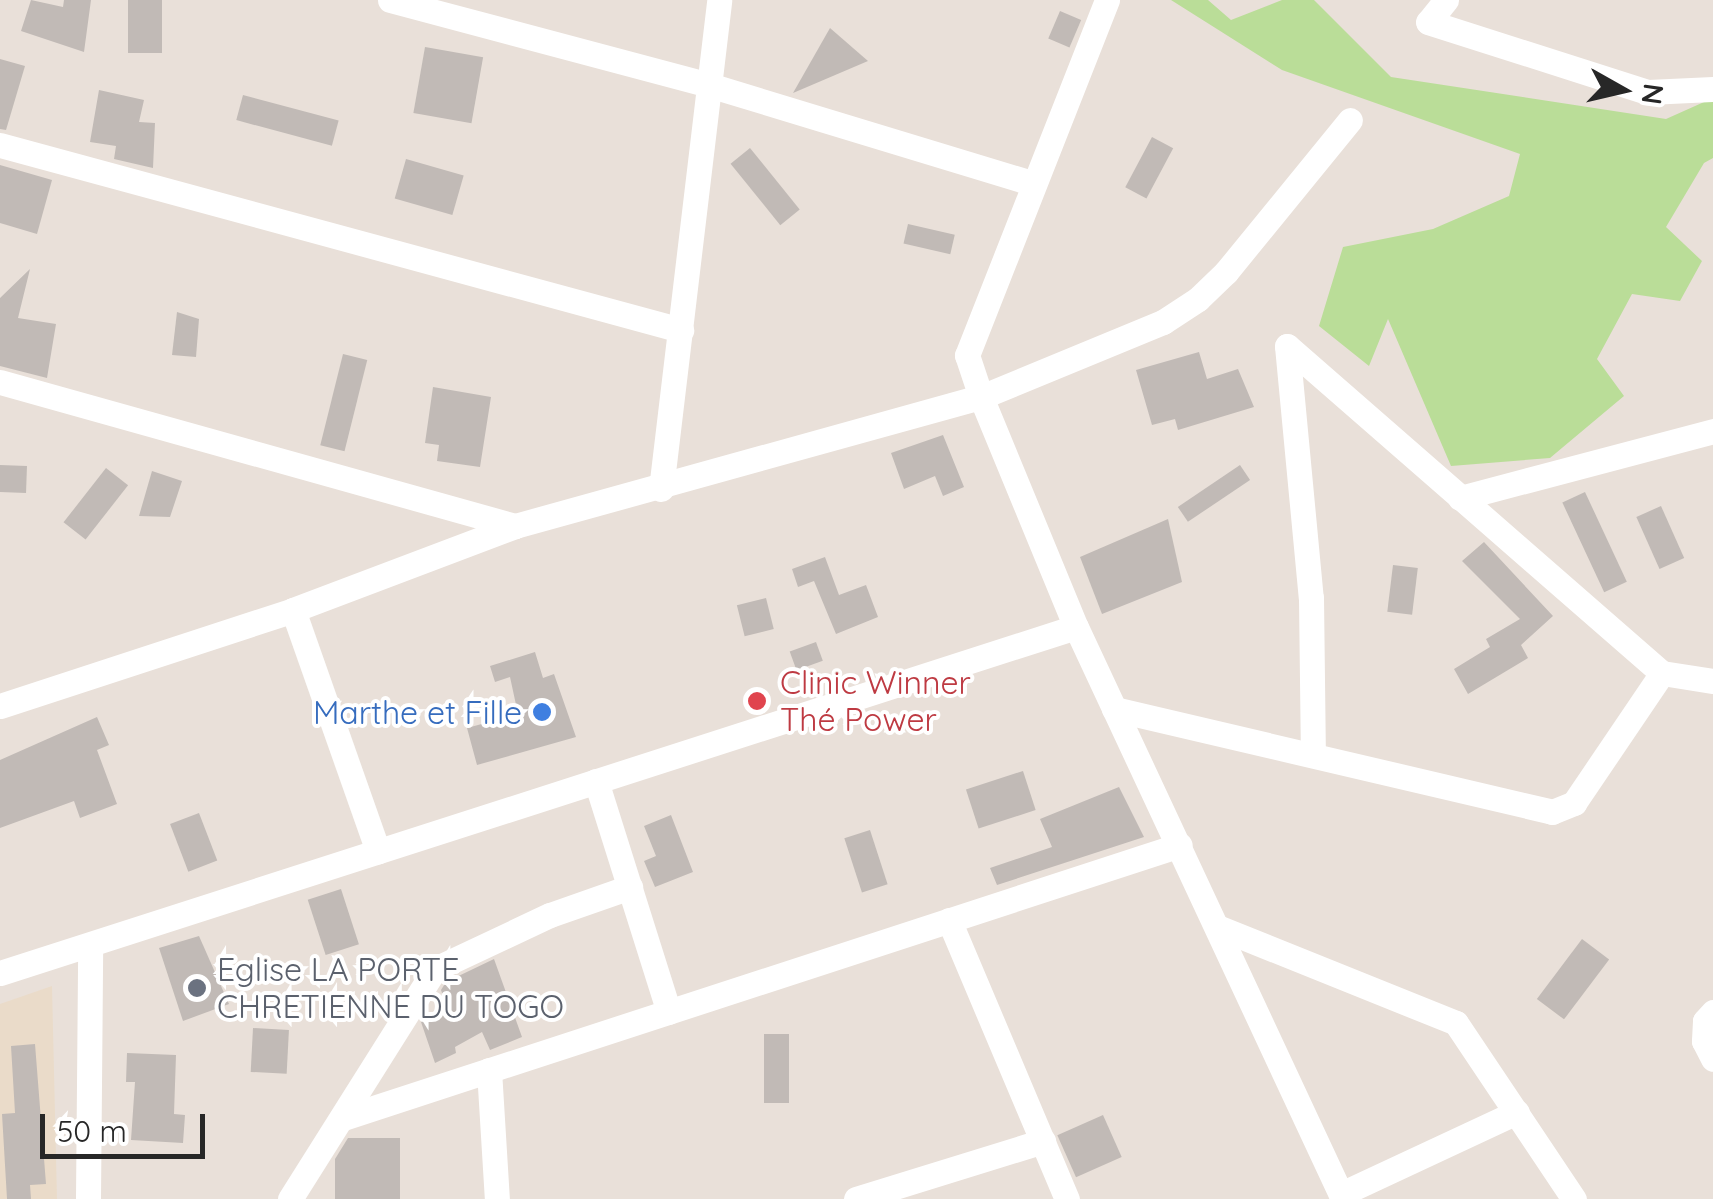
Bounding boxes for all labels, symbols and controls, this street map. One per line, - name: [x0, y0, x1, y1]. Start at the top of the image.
- north arrow: [1573, 40, 1673, 140]
- text: N: [1634, 82, 1672, 107]
- place label: Clinic Winner Thé Power: [780, 664, 971, 739]
- marker: Clinic Winner Thé Power: [744, 688, 770, 714]
- place label: Marthe et Fille: [313, 693, 522, 731]
- marker: Marthe et Fille: [531, 701, 553, 723]
- place label: Eglise LA PORTE CHRETIENNE DU TOGO: [217, 951, 564, 1026]
- marker: Eglise LA PORTE CHRETIENNE DU TOGO: [186, 977, 208, 999]
- scale bar: [45, 1094, 210, 1156]
- text: 50 m: [57, 1112, 127, 1150]

